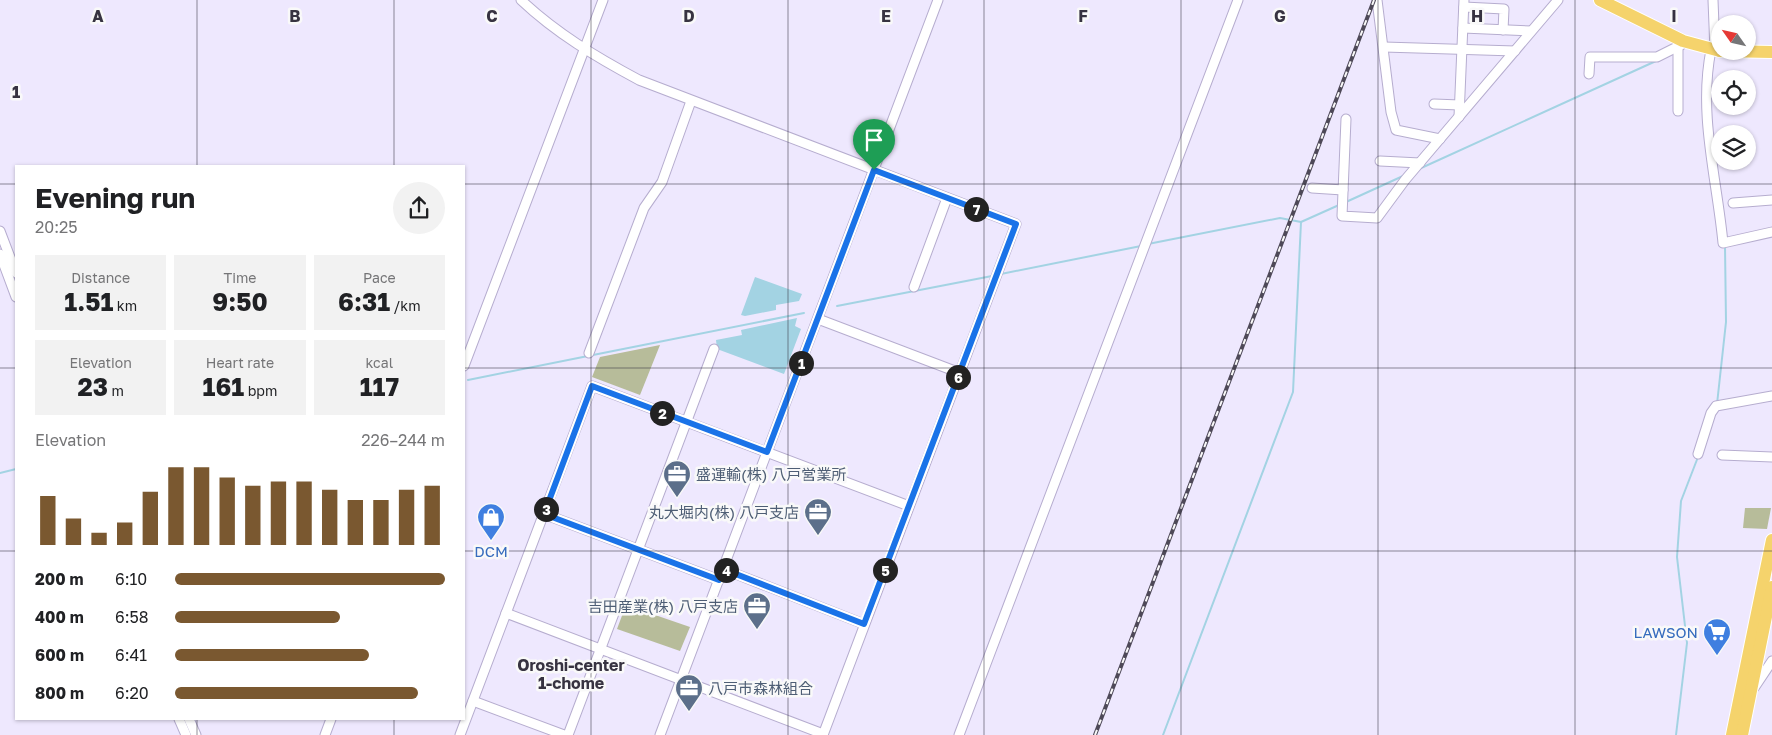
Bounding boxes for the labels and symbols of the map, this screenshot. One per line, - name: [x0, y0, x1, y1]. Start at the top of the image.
- text: A: [92, 6, 104, 26]
- text: B: [289, 6, 301, 26]
- text: C: [486, 6, 498, 26]
- text: D: [683, 6, 695, 26]
- text: E: [881, 6, 891, 26]
- text: F: [1078, 6, 1088, 26]
- text: G: [1274, 6, 1286, 26]
- text: H: [1471, 6, 1483, 26]
- text: I: [1671, 6, 1677, 26]
- north arrow: [1711, 15, 1756, 60]
- text: 1: [12, 82, 20, 102]
- pin: [853, 119, 895, 170]
- pin: 7: [964, 196, 988, 222]
- pin: 1: [788, 350, 814, 376]
- pin: 6: [946, 364, 970, 390]
- pin: 2: [650, 400, 674, 426]
- office icon: 盛運輸(株) 八戸営業所: [662, 459, 692, 498]
- place label: 盛運輸(株) 八戸営業所: [696, 465, 846, 483]
- pin: 3: [534, 496, 558, 522]
- office icon: 丸大堀内(株) 八戸支店: [803, 497, 833, 536]
- shop icon: DCM: [476, 502, 506, 541]
- place label: 丸大堀内(株) 八戸支店: [649, 503, 799, 521]
- place label: DCM: [474, 542, 508, 560]
- pin: 4: [714, 558, 738, 582]
- pin: 5: [872, 558, 898, 582]
- office icon: 吉田産業(株) 八戸支店: [742, 591, 772, 630]
- place label: 吉田産業(株) 八戸支店: [588, 597, 738, 615]
- supermarket icon: LAWSON: [1702, 617, 1732, 656]
- place label: LAWSON: [1633, 623, 1698, 641]
- district label: Oroshi-center 1-chome: [517, 655, 625, 693]
- office icon: 八戸市森林組合: [674, 673, 704, 712]
- place label: 八戸市森林組合: [708, 679, 813, 697]

